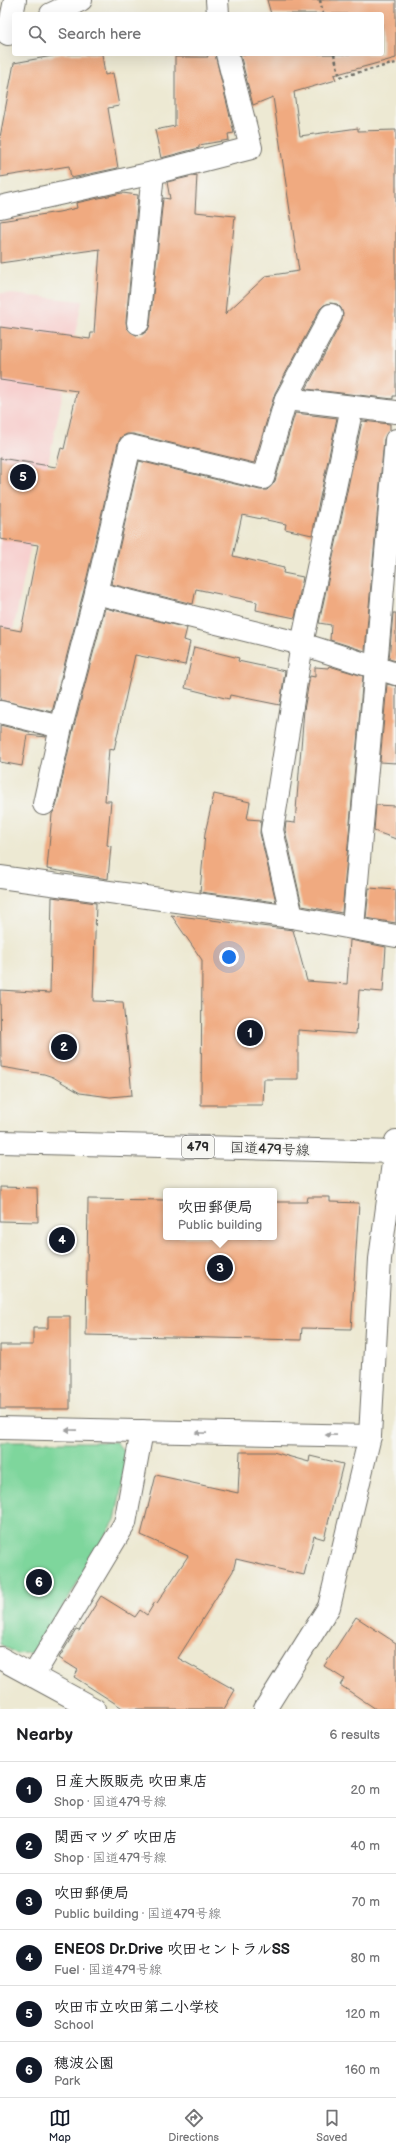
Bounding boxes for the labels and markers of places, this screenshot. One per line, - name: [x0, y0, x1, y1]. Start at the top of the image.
- pin: 5: [10, 462, 36, 492]
- pin: 1: [237, 1018, 263, 1048]
- pin: 2: [51, 1032, 77, 1062]
- pin: 4: [49, 1225, 75, 1255]
- pin: 3: [207, 1253, 233, 1283]
- pin: 6: [26, 1567, 52, 1597]

